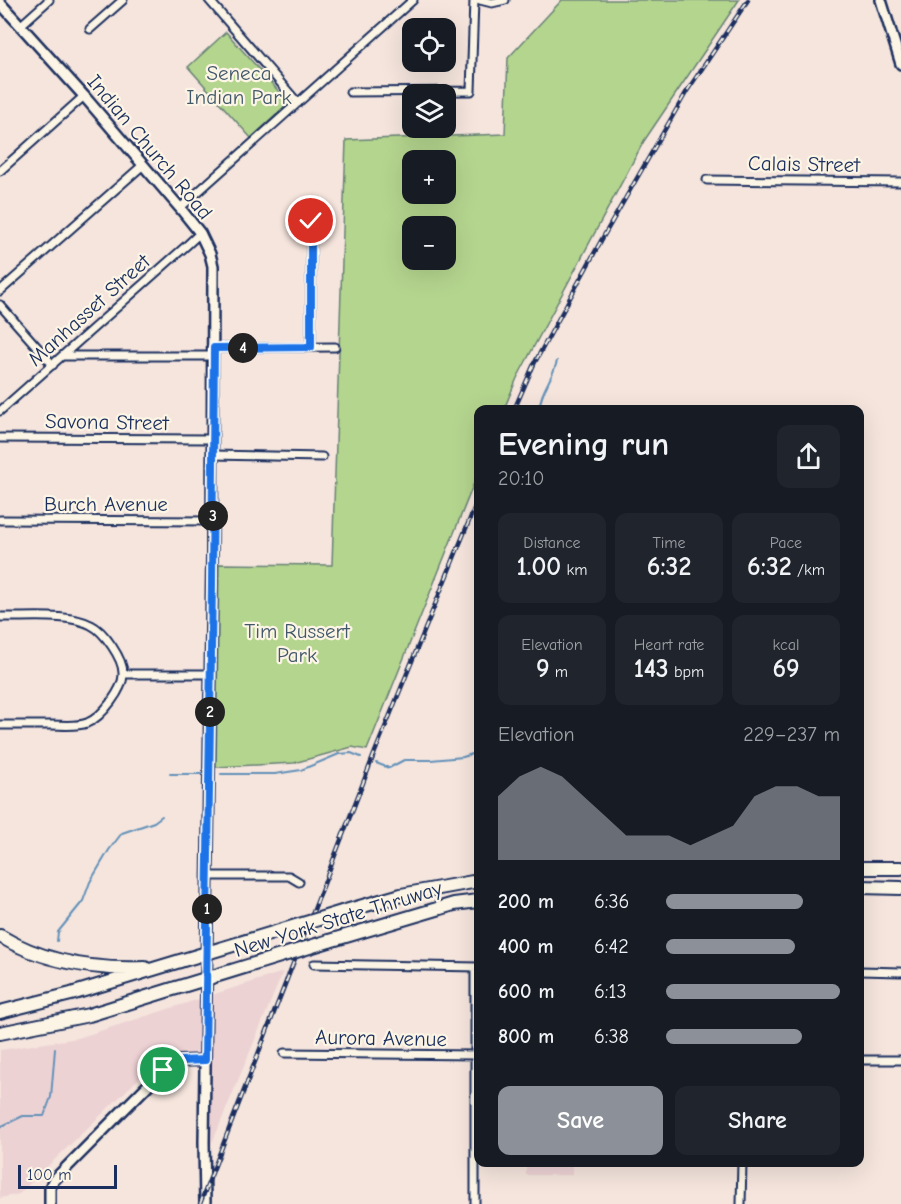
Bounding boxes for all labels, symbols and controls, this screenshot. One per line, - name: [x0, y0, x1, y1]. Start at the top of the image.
- map controls: [402, 18, 456, 270]
- button: locate: [402, 18, 456, 72]
- park label: Seneca Indian Park: [186, 61, 292, 109]
- street label: Indian Church Road: [82, 70, 218, 224]
- button: layers: [402, 84, 456, 138]
- button: +: [402, 150, 456, 204]
- street label: Calais Street: [748, 151, 861, 177]
- pin: [285, 195, 336, 246]
- icon: check: [294, 204, 327, 237]
- button: −: [402, 216, 456, 270]
- street label: Manhasset Street: [23, 248, 156, 371]
- pin: 4: [228, 333, 258, 363]
- text: 4: [239, 339, 247, 357]
- street label: Savona Street: [45, 409, 170, 435]
- text: Evening run: [498, 425, 669, 463]
- button: share: [777, 425, 840, 488]
- text: 20:10: [498, 467, 544, 490]
- street label: Burch Avenue: [44, 492, 168, 516]
- pin: 3: [198, 501, 228, 531]
- text: 3: [209, 507, 217, 525]
- text: Distance: [523, 534, 581, 552]
- text: Time: [652, 534, 686, 552]
- text: Pace: [770, 534, 802, 552]
- text: 1.00: [517, 552, 561, 582]
- text: 6:32: [647, 552, 691, 582]
- text: 6:32: [747, 552, 792, 582]
- text: km: [561, 561, 588, 579]
- text: /km: [792, 561, 825, 579]
- park label: Tim Russert Park: [244, 619, 351, 667]
- text: Elevation: [521, 636, 583, 654]
- text: Heart rate: [634, 636, 704, 654]
- text: kcal: [773, 636, 799, 654]
- text: 9: [536, 654, 550, 684]
- text: 143: [634, 654, 669, 684]
- text: 69: [772, 654, 800, 684]
- text: m: [550, 663, 568, 681]
- text: bpm: [669, 663, 704, 681]
- pin: 2: [195, 697, 225, 727]
- text: 2: [206, 703, 214, 721]
- text: Elevation: [498, 723, 575, 746]
- text: 229–237 m: [743, 723, 840, 746]
- street label: New York State Thruway: [231, 876, 445, 962]
- text: 200 m: [498, 890, 554, 913]
- text: 6:36: [594, 890, 629, 913]
- pin: 1: [192, 894, 222, 924]
- text: 1: [204, 900, 210, 918]
- text: 400 m: [498, 935, 553, 958]
- text: 6:42: [594, 935, 629, 958]
- text: 600 m: [498, 980, 554, 1003]
- text: 6:13: [594, 980, 627, 1003]
- street label: Aurora Avenue: [315, 1025, 447, 1051]
- text: 800 m: [498, 1025, 554, 1048]
- text: 6:38: [594, 1025, 629, 1048]
- pin: [137, 1044, 188, 1095]
- icon: arrive: [146, 1053, 179, 1086]
- button: Save: [498, 1086, 663, 1155]
- button: Share: [675, 1086, 840, 1155]
- scale bar: [18, 1162, 117, 1190]
- text: 100 m: [27, 1166, 71, 1184]

